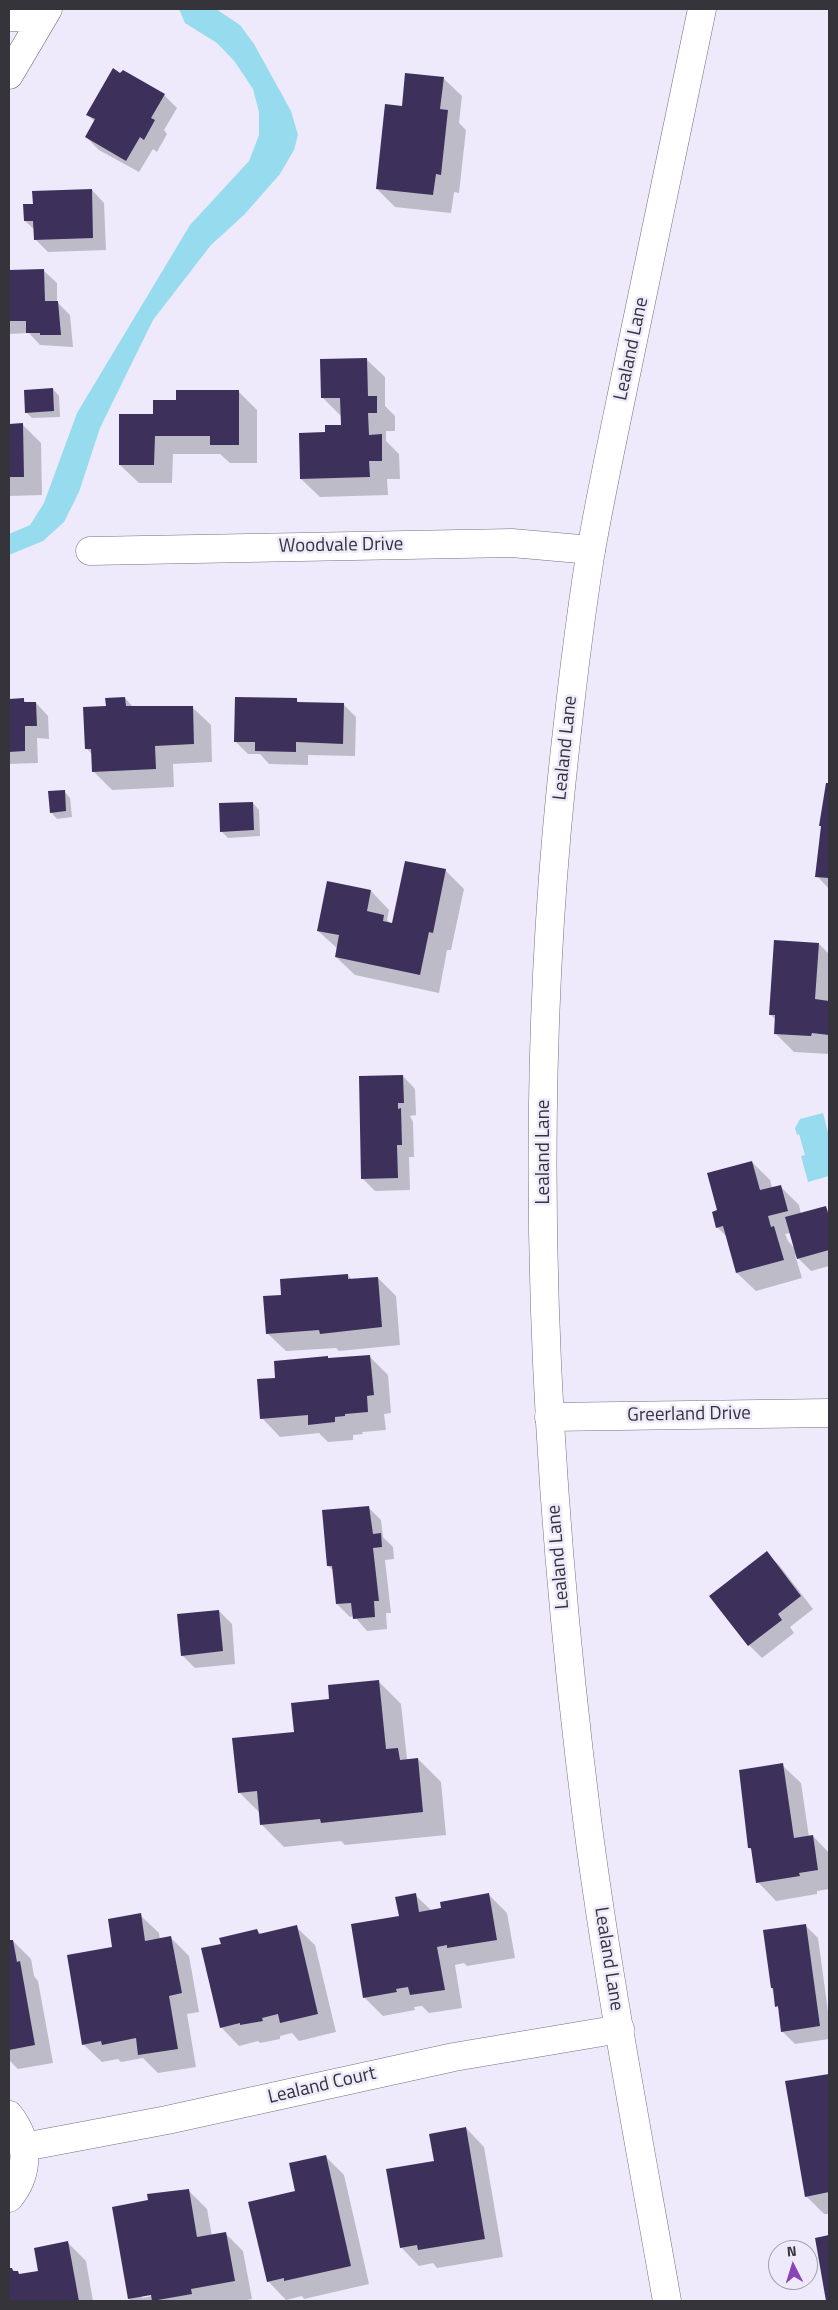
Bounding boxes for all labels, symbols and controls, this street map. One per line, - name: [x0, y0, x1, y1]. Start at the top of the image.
- street label: Lealand Lane: [610, 295, 654, 403]
- street label: Woodvale Drive: [278, 534, 404, 558]
- street label: Lealand Lane: [549, 695, 583, 801]
- street label: Lealand Lane: [533, 1100, 555, 1204]
- street label: Greerland Drive: [627, 1403, 751, 1427]
- street label: Lealand Lane: [543, 1504, 575, 1610]
- street label: Lealand Lane: [589, 1905, 627, 2013]
- street label: Lealand Court: [266, 2063, 378, 2109]
- north arrow: [768, 2240, 818, 2290]
- text: N: [786, 2240, 797, 2261]

